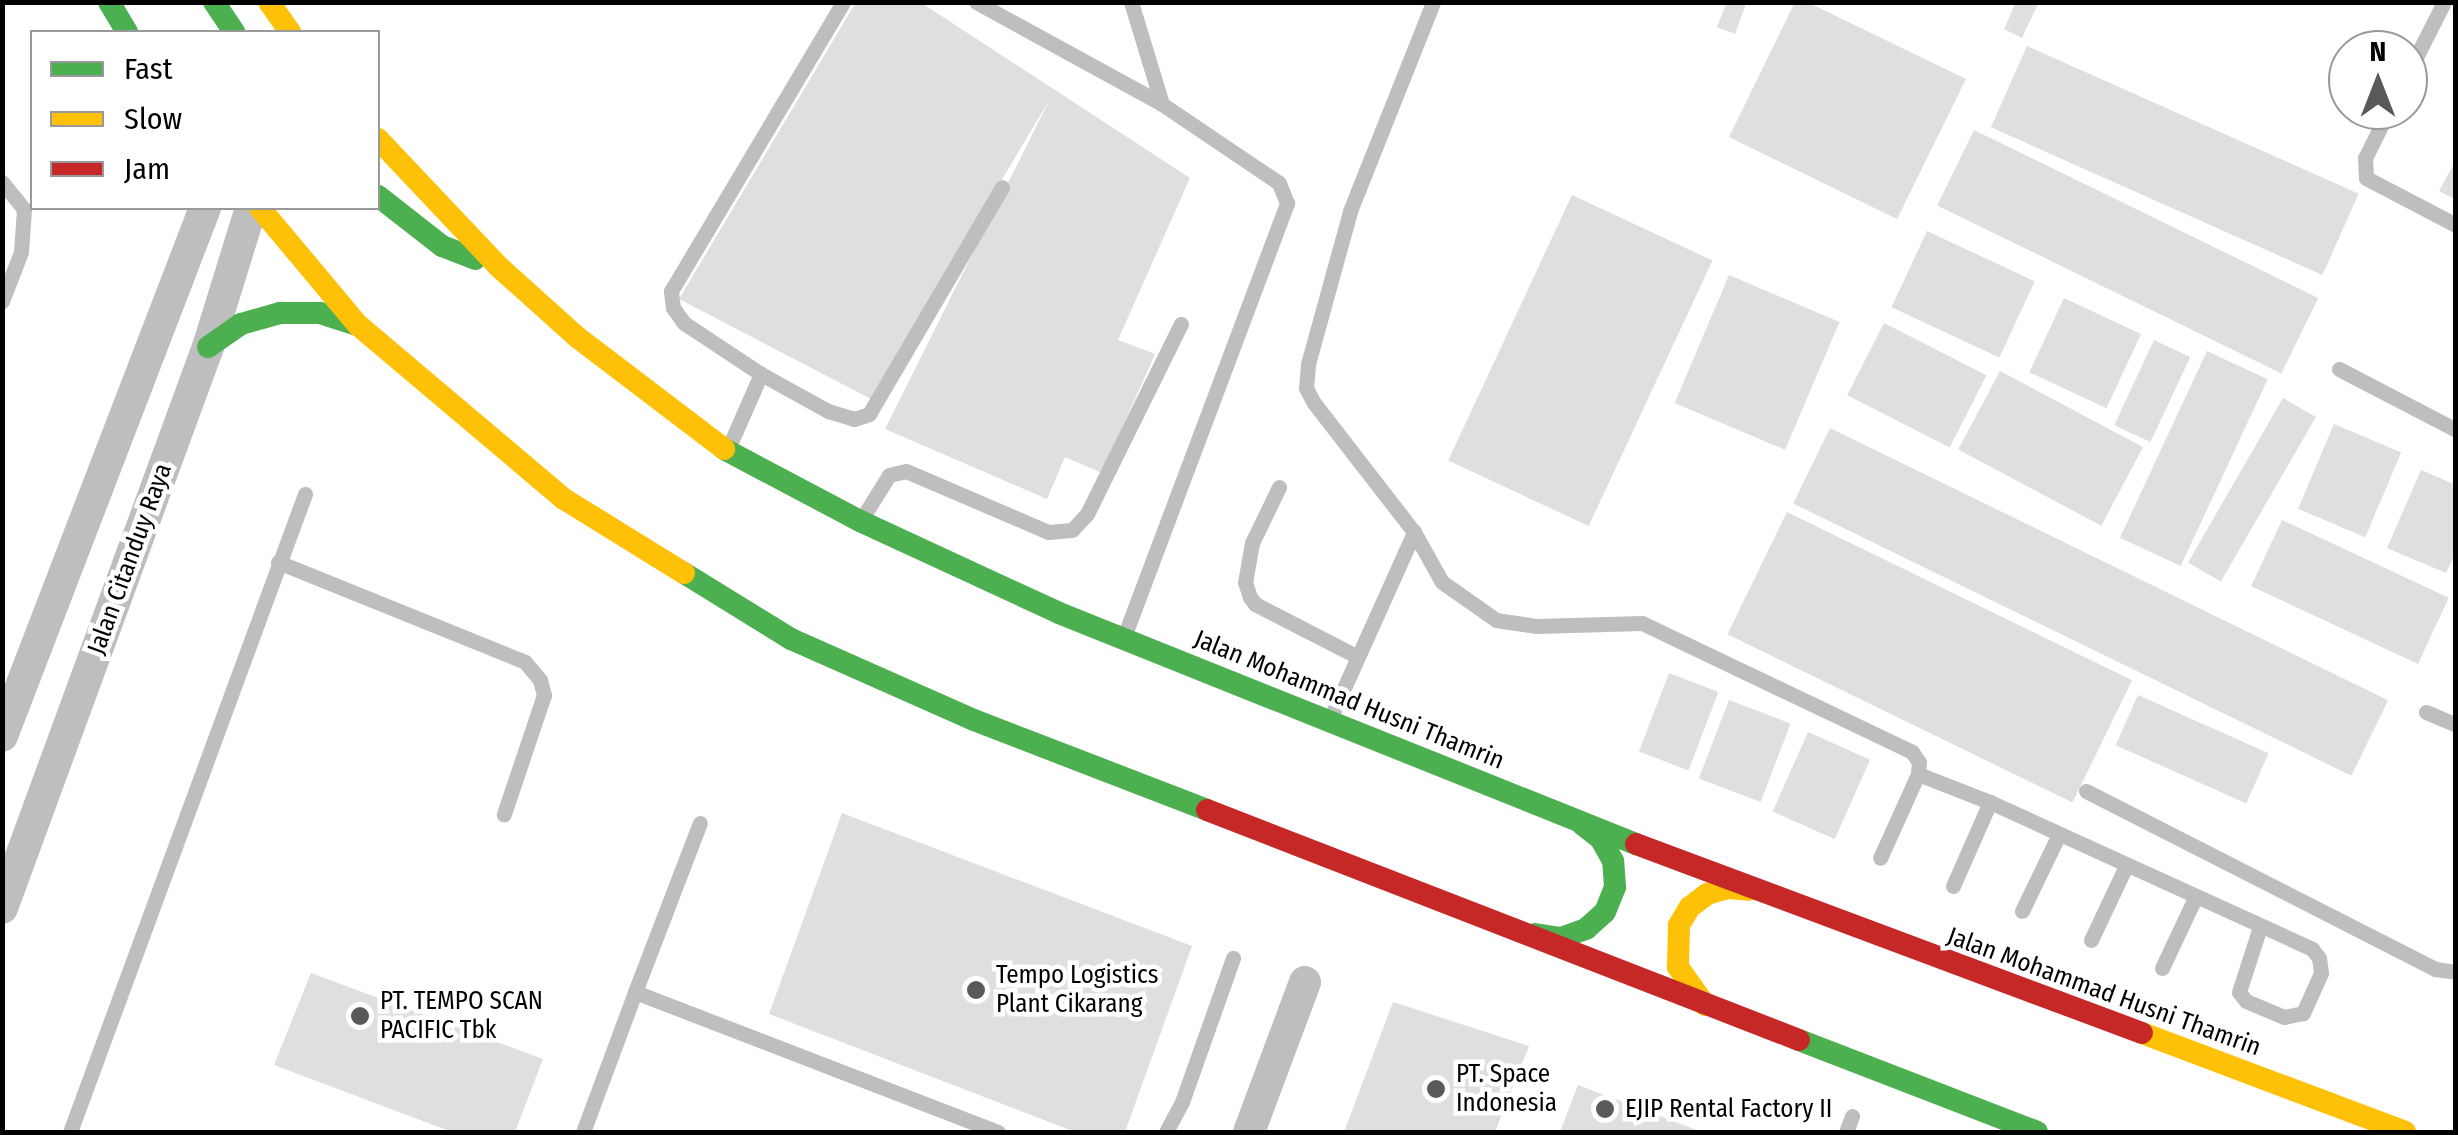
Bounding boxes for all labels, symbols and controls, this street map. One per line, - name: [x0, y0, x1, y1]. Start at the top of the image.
- legend: [30, 30, 380, 210]
- north arrow: [2328, 30, 2428, 130]
- text: N: [2370, 35, 2386, 68]
- text: Fast: [124, 51, 172, 87]
- text: Slow: [124, 101, 182, 137]
- text: Jam: [124, 151, 170, 187]
- street label: Jalan Citanduy Raya: [82, 460, 178, 658]
- street label: Jalan Mohammad Husni Thamrin: [1190, 624, 1508, 776]
- street label: Jalan Mohammad Husni Thamrin: [1943, 921, 2265, 1063]
- place label: Tempo Logistics Plant Cikarang: [996, 961, 1158, 1020]
- marker: Tempo Logistics Plant Cikarang: [965, 979, 987, 1001]
- place label: PT. TEMPO SCAN PACIFIC Tbk: [380, 987, 543, 1046]
- marker: PT. TEMPO SCAN PACIFIC Tbk: [349, 1005, 371, 1027]
- place label: PT. Space Indonesia: [1456, 1060, 1557, 1119]
- marker: PT. Space Indonesia: [1425, 1078, 1447, 1100]
- place label: EJIP Rental Factory II: [1625, 1094, 1832, 1124]
- marker: EJIP Rental Factory II: [1594, 1098, 1616, 1120]

